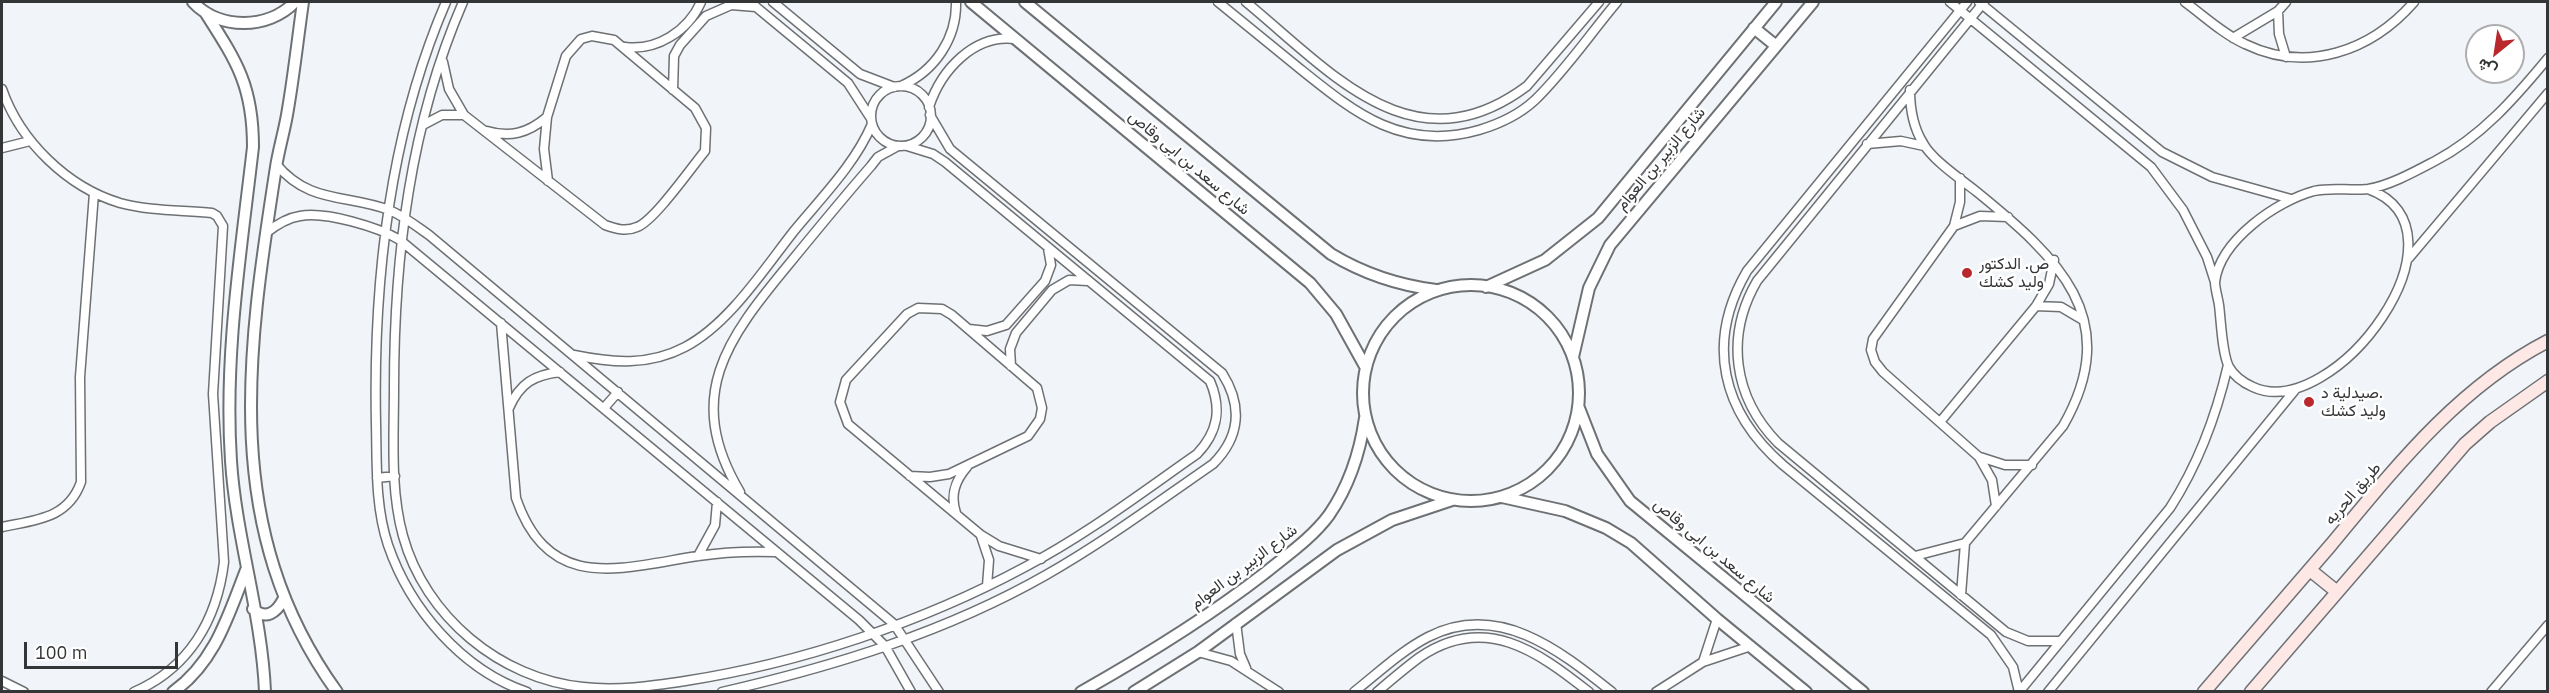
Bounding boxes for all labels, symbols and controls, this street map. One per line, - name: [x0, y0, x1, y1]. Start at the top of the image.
- north arrow: [2465, 24, 2525, 84]
- text: ش: [2474, 54, 2500, 81]
- street label: شارع الزبير بن العوام: [1612, 103, 1710, 215]
- street label: شارع سعد بن ابى وقاص: [1124, 107, 1254, 219]
- place label: ص. الدكتور وليد كشك: [1979, 254, 2049, 292]
- marker: ص. الدكتور وليد كشك: [1960, 266, 1974, 280]
- place label: صيدلية د. وليد كشك: [2321, 383, 2386, 421]
- marker: صيدلية د. وليد كشك: [2302, 395, 2316, 409]
- street label: طريق الحريه: [2321, 459, 2385, 529]
- street label: شارع سعد بن ابى وقاص: [1649, 495, 1779, 607]
- street label: شارع الزبير بن العوام: [1187, 521, 1301, 613]
- scale bar: [27, 630, 182, 668]
- text: 100 m: [35, 641, 87, 664]

